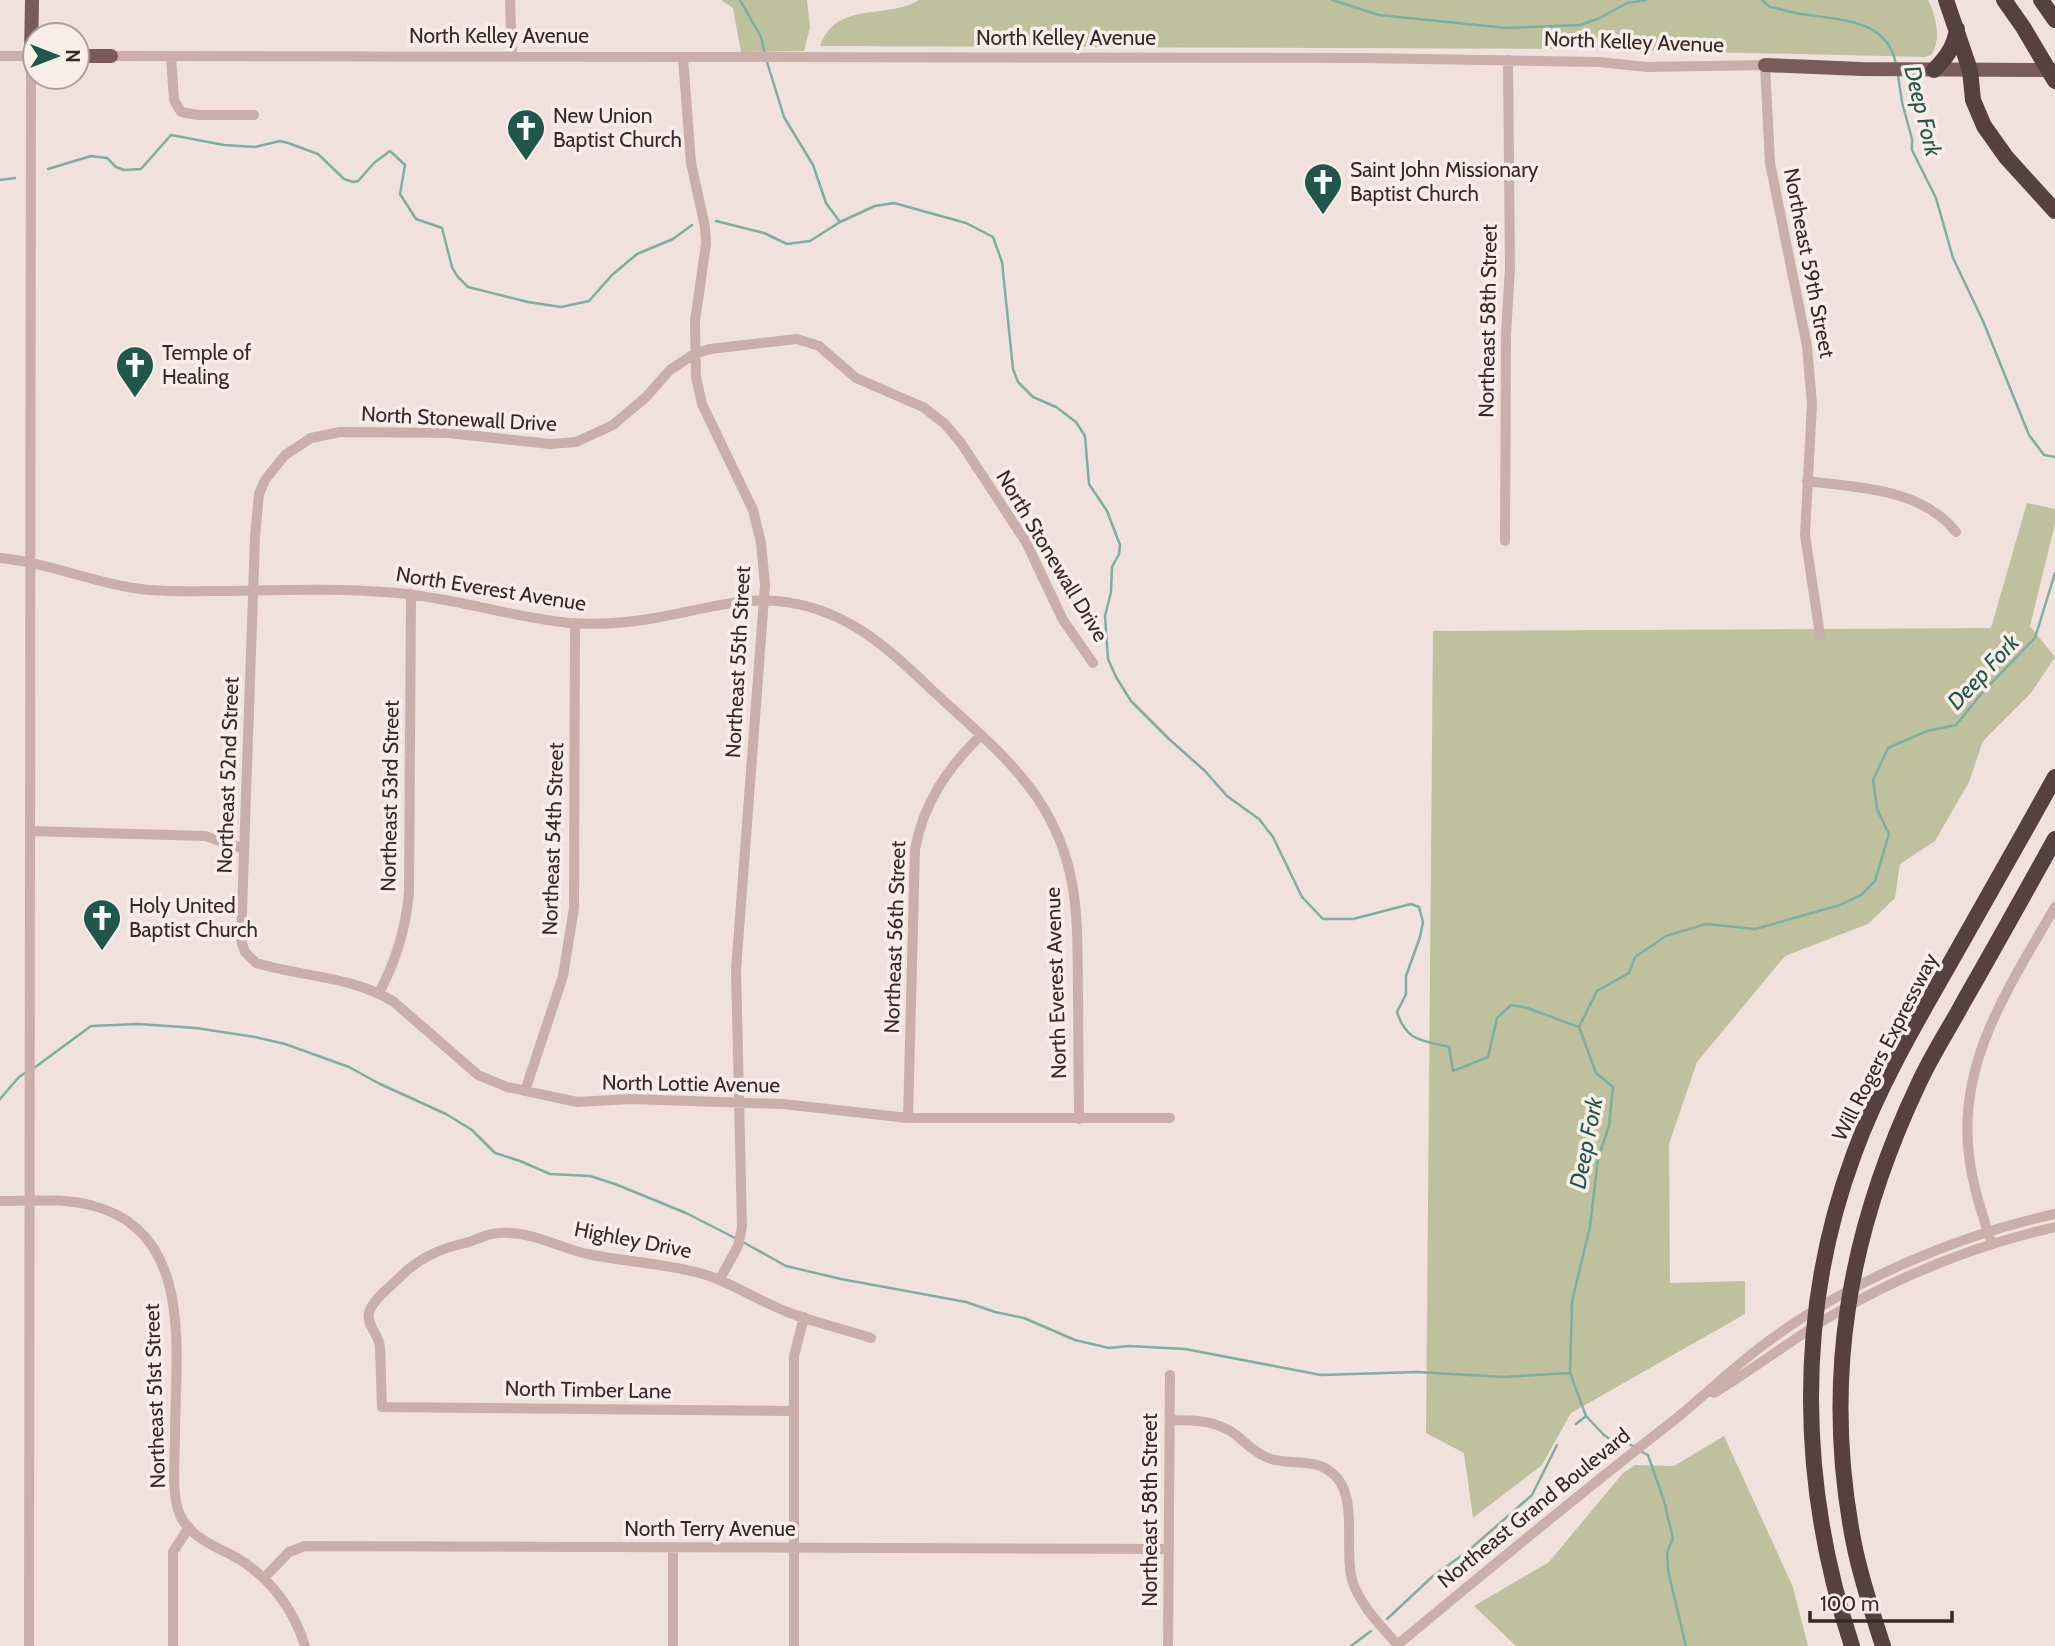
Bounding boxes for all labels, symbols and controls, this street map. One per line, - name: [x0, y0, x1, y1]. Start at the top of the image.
- north arrow: [21, 21, 91, 91]
- street label: North Kelley Avenue: [409, 23, 589, 48]
- street label: North Kelley Avenue: [976, 25, 1156, 50]
- street label: North Kelley Avenue: [1544, 26, 1725, 57]
- text: N: [61, 49, 84, 63]
- water label: Deep Fork: [1898, 63, 1948, 160]
- place label: New Union Baptist Church: [553, 103, 682, 152]
- church icon: New Union Baptist Church: [505, 107, 547, 162]
- place label: Saint John Missionary Baptist Church: [1350, 157, 1539, 206]
- church icon: Saint John Missionary Baptist Church: [1302, 161, 1344, 216]
- street label: Northeast 59th Street: [1779, 166, 1840, 360]
- street label: Northeast 58th Street: [1473, 224, 1502, 418]
- place label: Temple of Healing: [162, 340, 251, 389]
- church icon: Temple of Healing: [114, 344, 156, 399]
- street label: North Stonewall Drive: [361, 401, 558, 436]
- street label: North Stonewall Drive: [991, 465, 1114, 646]
- street label: North Everest Avenue: [394, 561, 588, 616]
- street label: Northeast 55th Street: [720, 565, 755, 759]
- water label: Deep Fork: [1941, 628, 2026, 715]
- street label: Northeast 52nd Street: [212, 676, 243, 874]
- street label: Northeast 53rd Street: [375, 700, 404, 892]
- street label: Northeast 54th Street: [537, 742, 568, 936]
- street label: Northeast 56th Street: [879, 840, 910, 1034]
- street label: North Everest Avenue: [1040, 886, 1071, 1080]
- place label: Holy United Baptist Church: [129, 893, 258, 942]
- church icon: Holy United Baptist Church: [81, 897, 123, 952]
- street label: Will Rogers Expressway: [1826, 948, 1943, 1145]
- street label: North Lottie Avenue: [602, 1069, 781, 1098]
- water label: Deep Fork: [1563, 1094, 1609, 1191]
- street label: Highley Drive: [572, 1216, 694, 1263]
- street label: Northeast 51st Street: [139, 1303, 170, 1489]
- street label: North Timber Lane: [505, 1376, 672, 1403]
- street label: Northeast 58th Street: [1137, 1413, 1162, 1607]
- street label: Northeast Grand Boulevard: [1433, 1422, 1635, 1593]
- street label: North Terry Avenue: [624, 1516, 796, 1541]
- scale bar: [1810, 1580, 1952, 1624]
- text: 100 m: [1820, 1591, 1879, 1616]

